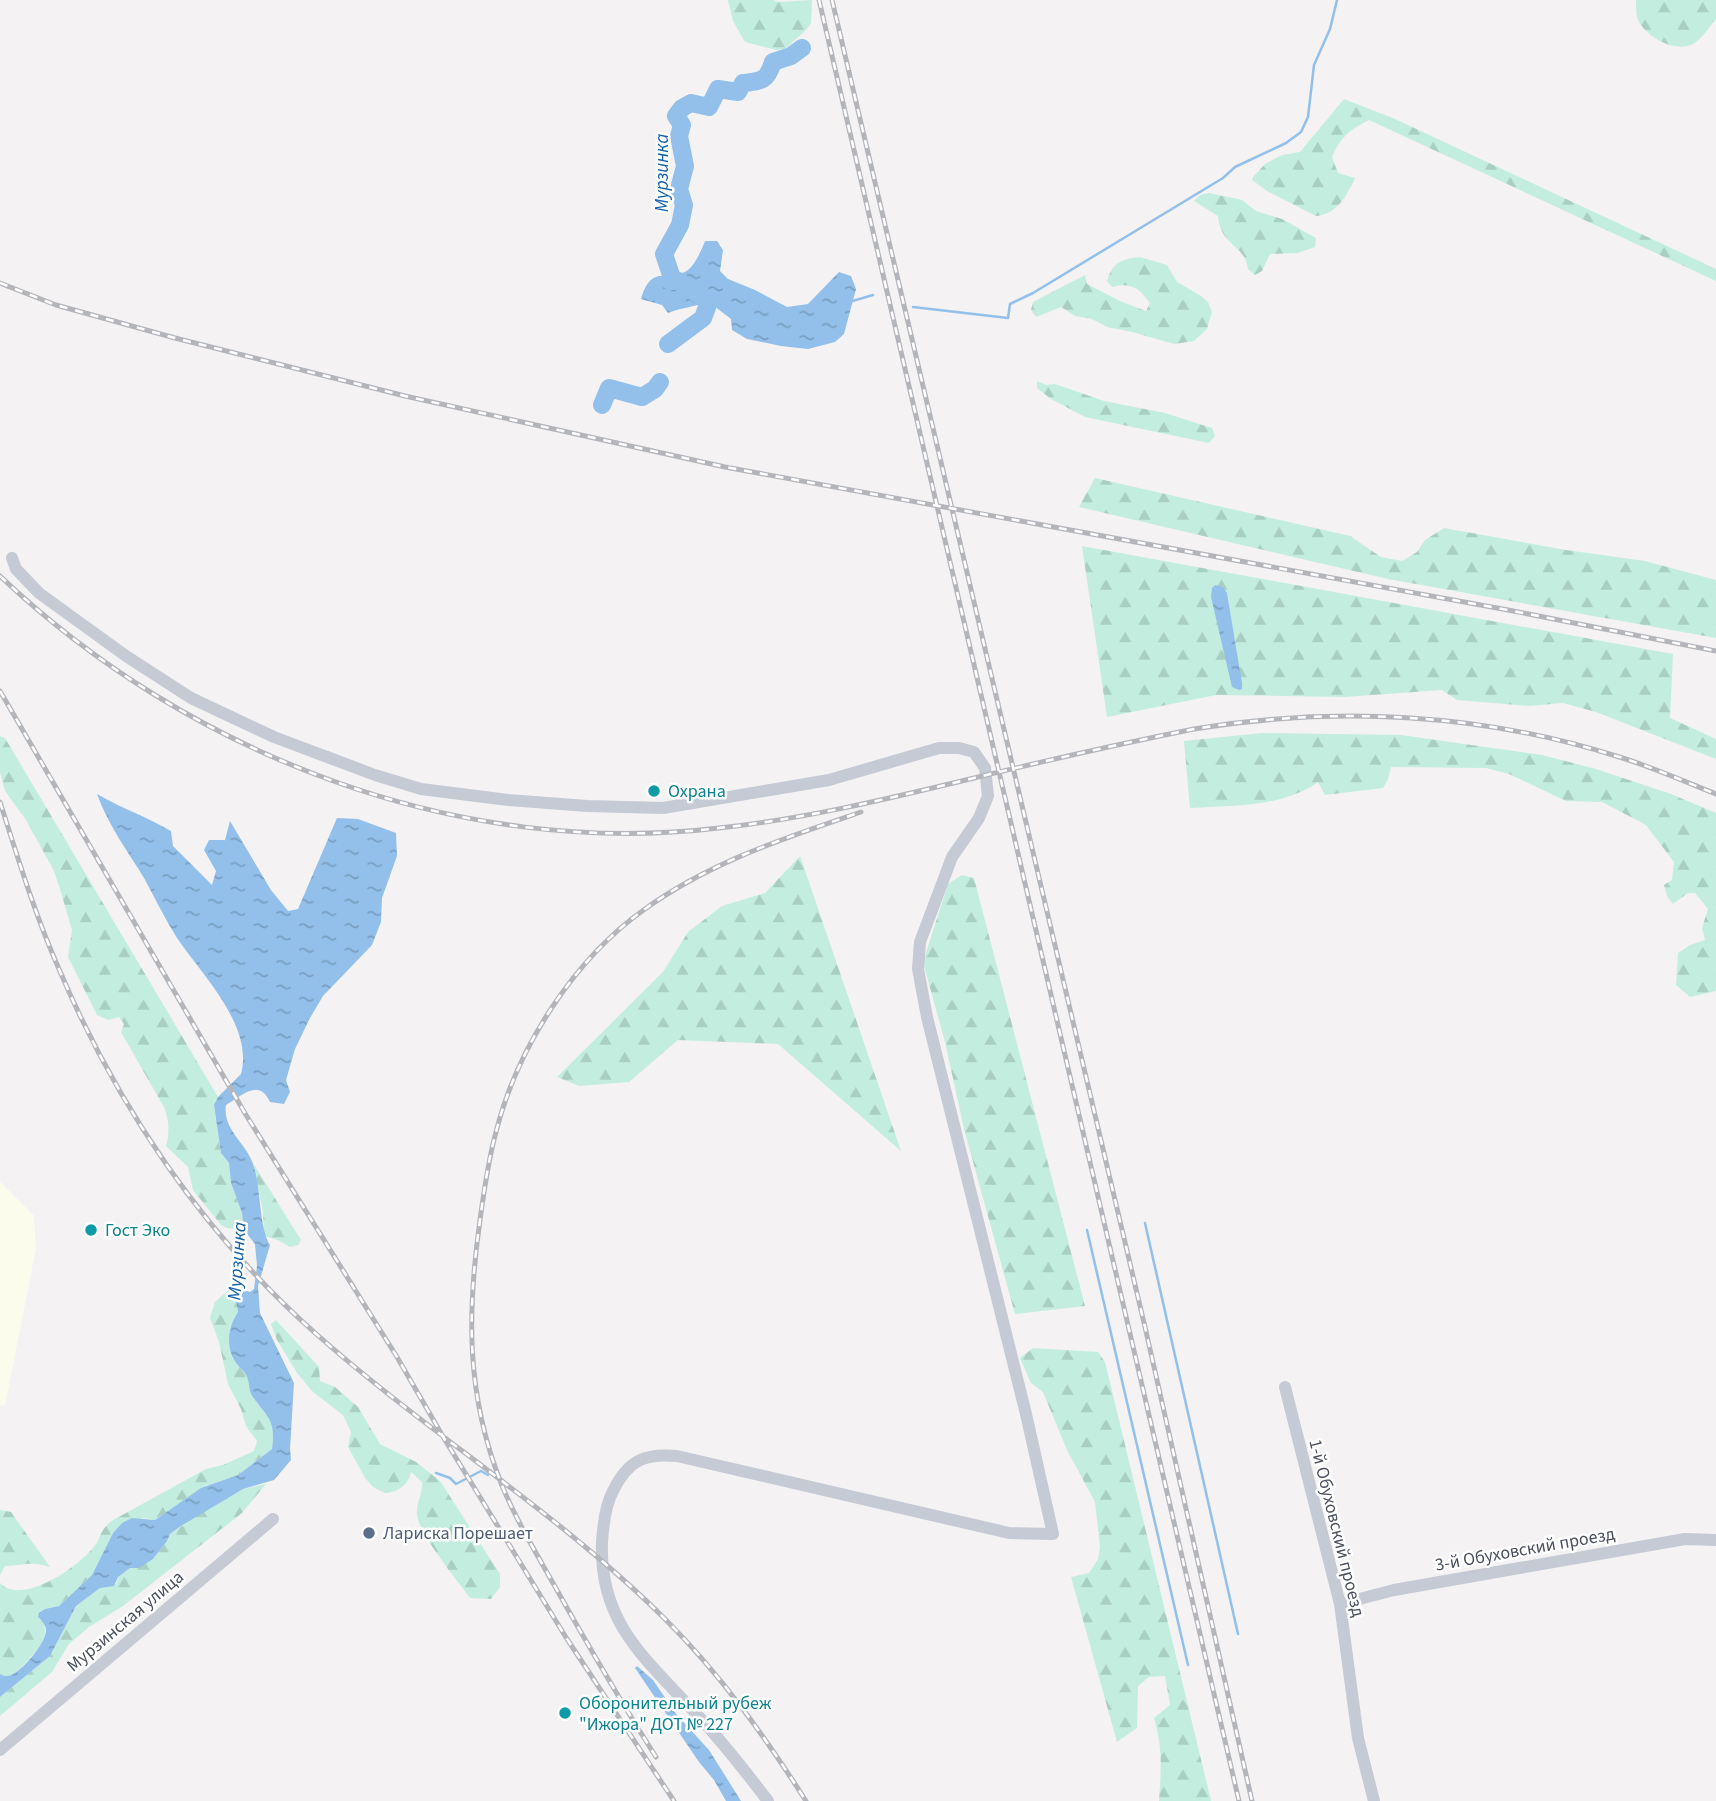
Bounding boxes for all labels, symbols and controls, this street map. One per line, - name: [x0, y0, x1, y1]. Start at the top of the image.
- water label: Мурзинка: [649, 134, 676, 212]
- place label: Охрана: [668, 779, 726, 804]
- marker: Охрана: [646, 783, 662, 799]
- place label: Гост Эко: [105, 1218, 170, 1243]
- water label: Мурзинка: [221, 1221, 254, 1301]
- marker: Гост Эко: [83, 1222, 99, 1238]
- street label: 1-й Обуховский проезд: [1302, 1437, 1371, 1620]
- place label: Лариска Порешает: [383, 1521, 533, 1546]
- street label: 3-й Обуховский проезд: [1433, 1521, 1617, 1578]
- marker: Лариска Порешает: [361, 1525, 377, 1541]
- street label: Мурзинская улица: [61, 1565, 189, 1678]
- place label: Оборонительный рубеж "Ижора" ДОТ № 227: [579, 1691, 772, 1737]
- marker: Оборонительный рубеж "Ижора" ДОТ № 227: [557, 1705, 573, 1721]

